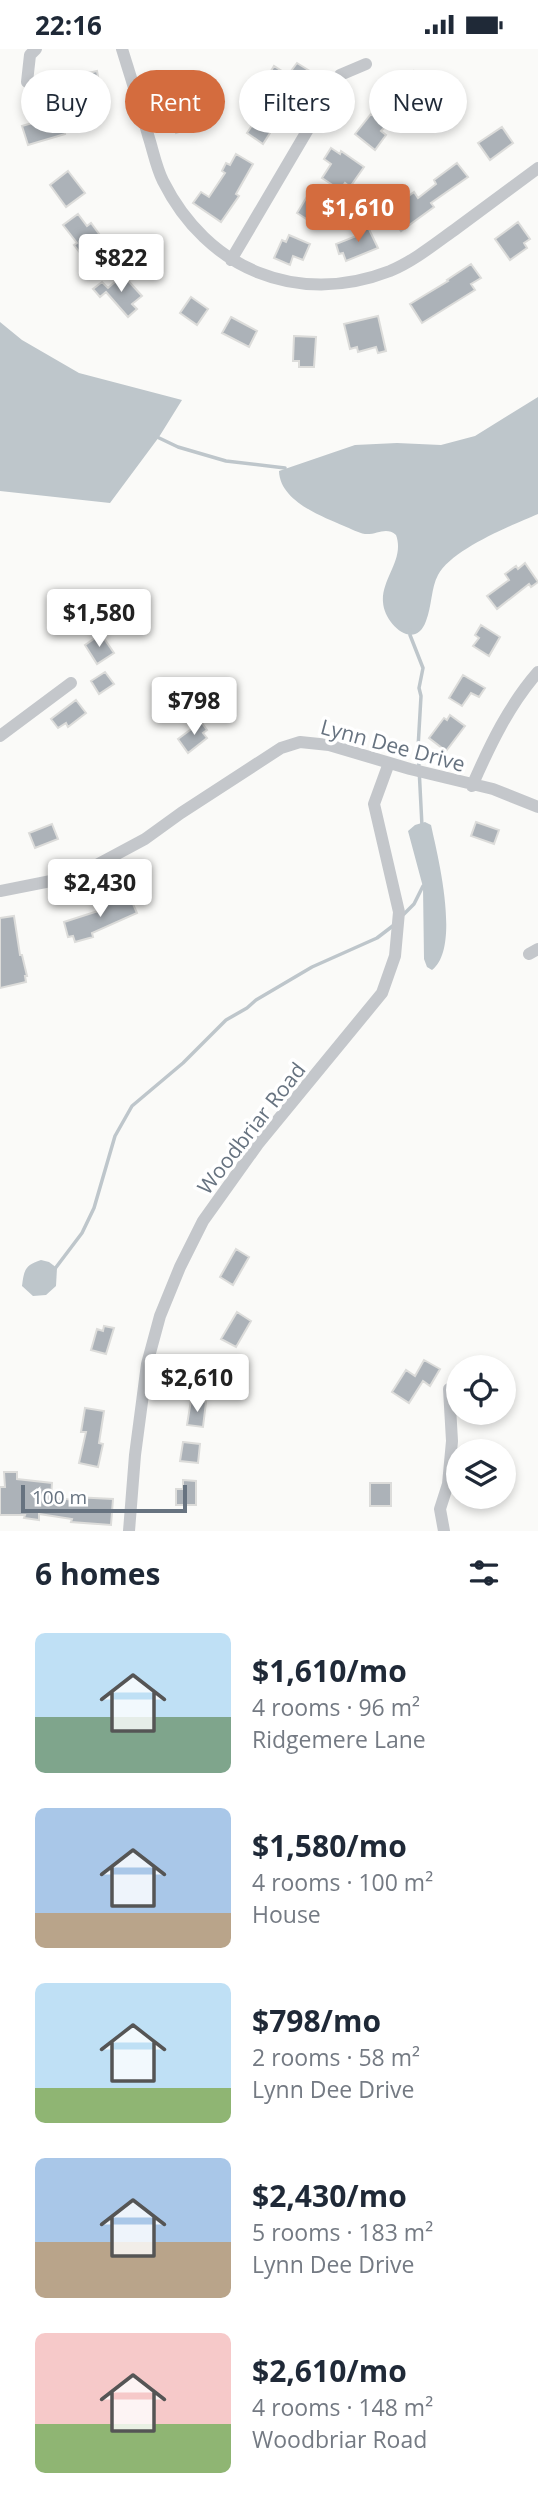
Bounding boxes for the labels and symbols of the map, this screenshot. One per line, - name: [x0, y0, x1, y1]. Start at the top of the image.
- pin: $1,610: [301, 185, 415, 244]
- pin: $822: [80, 235, 162, 294]
- pin: $1,580: [42, 589, 156, 649]
- pin: $798: [153, 677, 235, 737]
- street label: Lynn Dee Drive: [318, 712, 468, 778]
- pin: $2,430: [43, 859, 157, 919]
- street label: Woodbriar Road: [191, 1056, 311, 1200]
- pin: $2,610: [140, 1355, 254, 1414]
- scale bar: [21, 1482, 187, 1514]

